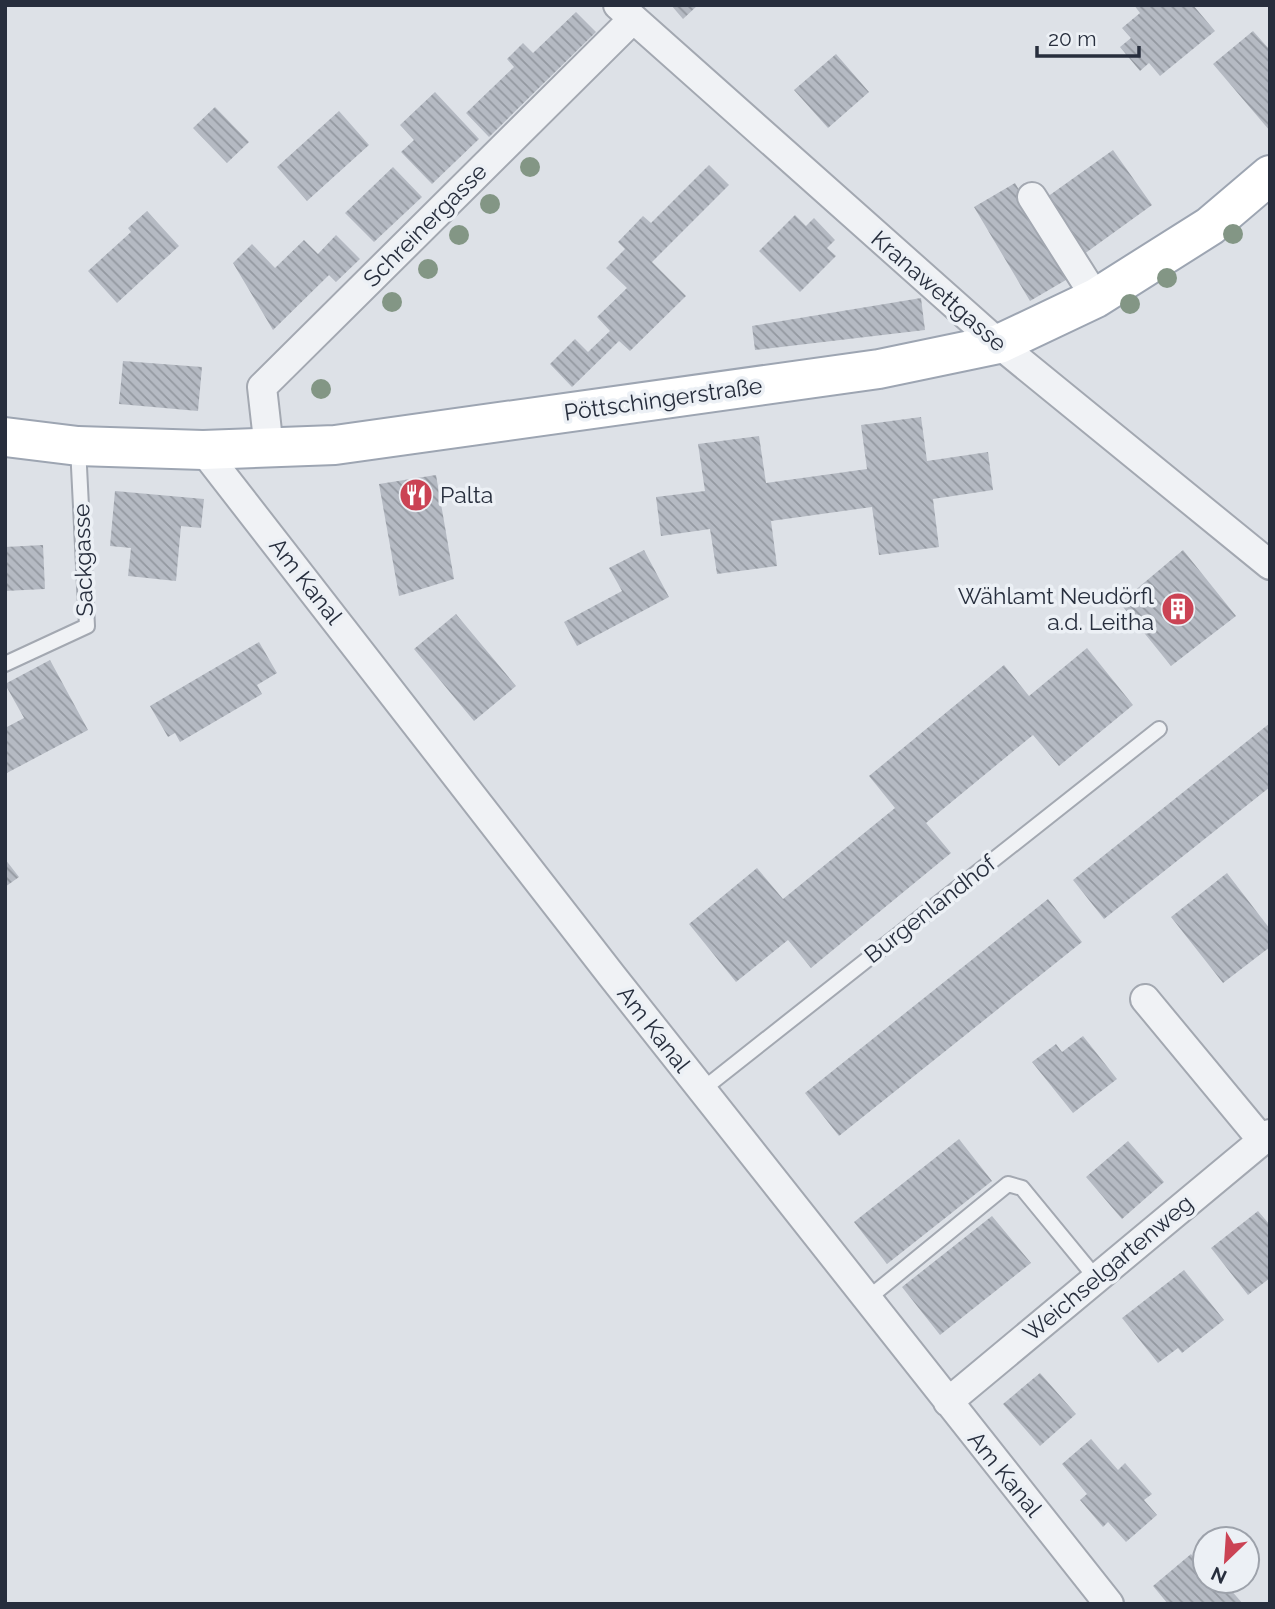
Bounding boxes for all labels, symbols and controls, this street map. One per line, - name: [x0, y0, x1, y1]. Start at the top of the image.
- scale bar: [1037, 14, 1138, 58]
- text: 20 m: [1048, 26, 1096, 51]
- street label: Schreinergasse: [357, 157, 492, 292]
- street label: Kranawettgasse: [866, 225, 1012, 357]
- street label: Pöttschingerstraße: [562, 371, 764, 426]
- restaurant icon: Palta: [397, 476, 435, 514]
- place label: Palta: [440, 481, 493, 508]
- street label: Sackgasse: [67, 503, 98, 617]
- street label: Am Kanal: [264, 532, 349, 630]
- place label: Wählamt Neudörfl a.d. Leitha: [958, 582, 1155, 635]
- building icon: Wählamt Neudörfl a.d. Leitha: [1159, 590, 1197, 628]
- street label: Burgenlandhof: [859, 848, 1002, 968]
- street label: Am Kanal: [612, 980, 697, 1078]
- street label: Weichselgartenweg: [1017, 1189, 1198, 1346]
- street label: Am Kanal: [963, 1426, 1048, 1522]
- north arrow: [1191, 1525, 1261, 1595]
- text: N: [1208, 1562, 1230, 1588]

